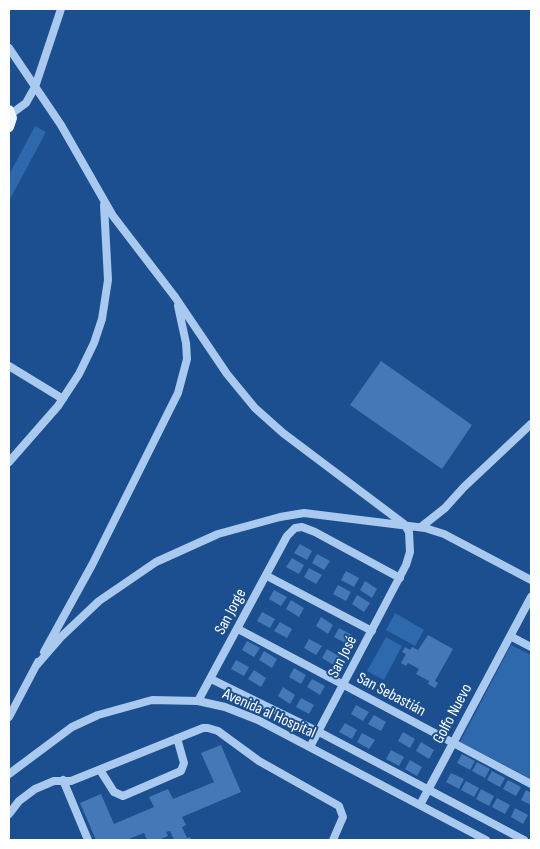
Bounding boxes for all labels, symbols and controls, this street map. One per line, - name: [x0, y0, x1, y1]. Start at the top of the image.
- street label: San Jorge: [211, 586, 251, 638]
- street label: San José: [324, 633, 362, 681]
- street label: San Sebastián: [353, 669, 429, 721]
- street label: Golfo Nuevo: [429, 681, 477, 747]
- street label: Avenida al Hospital: [219, 685, 319, 743]

